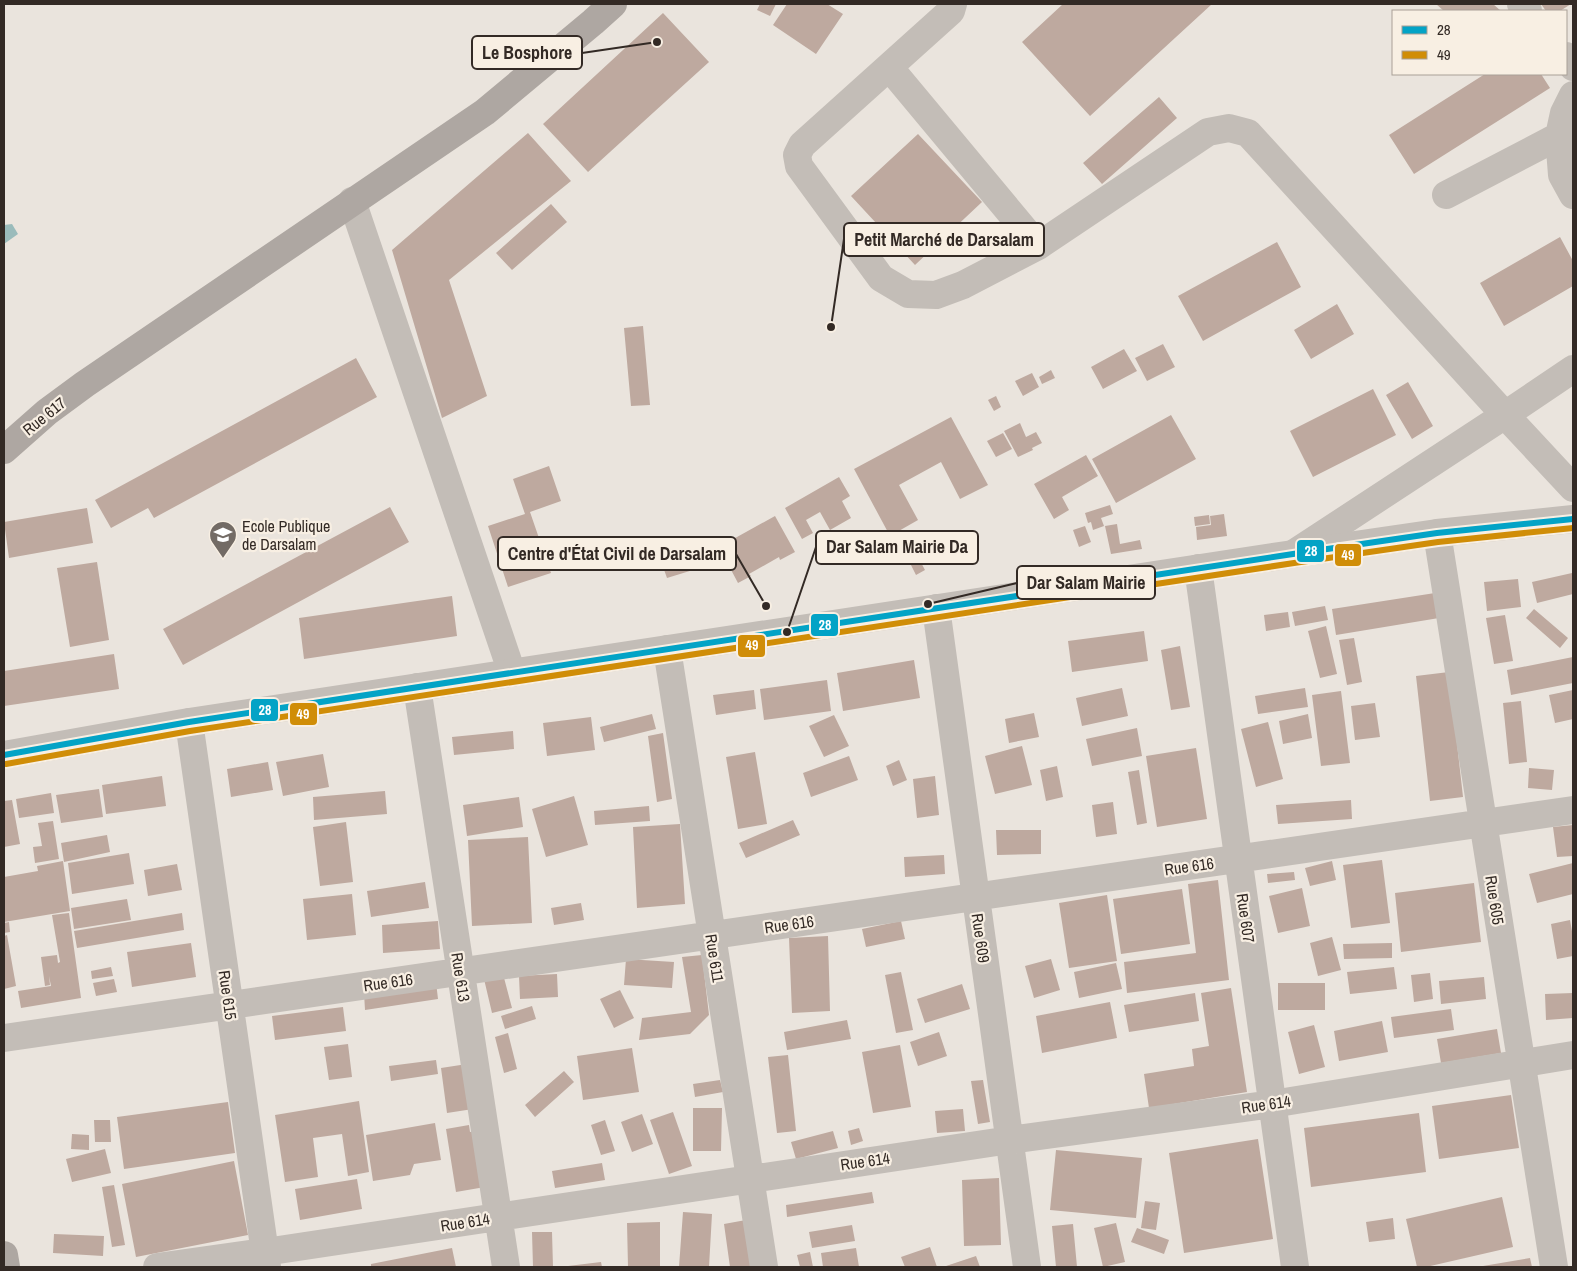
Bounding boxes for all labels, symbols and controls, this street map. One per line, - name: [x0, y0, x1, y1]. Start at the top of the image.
- legend: [1392, 10, 1567, 75]
- text: 28: [1437, 19, 1451, 40]
- callout: Le Bosphore: [472, 36, 582, 69]
- text: Le Bosphore: [482, 40, 572, 65]
- text: 49: [1437, 44, 1451, 65]
- callout: Petit Marché de Darsalam: [844, 223, 1044, 256]
- text: Petit Marché de Darsalam: [854, 227, 1034, 252]
- street label: Rue 617: [18, 392, 70, 440]
- place label: Ecole Publique de Darsalam: [242, 515, 330, 555]
- school or university icon: Ecole Publique de Darsalam: [208, 520, 238, 559]
- callout: Dar Salam Mairie Da: [816, 531, 978, 564]
- text: Dar Salam Mairie Da: [826, 534, 969, 559]
- callout: Centre d'État Civil de Darsalam: [498, 537, 736, 570]
- line badge: 28: [1296, 539, 1325, 563]
- text: Centre d'État Civil de Darsalam: [508, 541, 726, 566]
- text: 28: [1305, 542, 1317, 560]
- line badge: 49: [1334, 543, 1362, 567]
- text: 49: [1342, 546, 1354, 564]
- callout: Dar Salam Mairie: [1017, 566, 1155, 599]
- text: Dar Salam Mairie: [1027, 570, 1145, 595]
- line badge: 28: [810, 613, 839, 637]
- text: 28: [819, 616, 831, 634]
- line badge: 49: [737, 634, 766, 658]
- text: 49: [746, 636, 758, 654]
- line badge: 28: [250, 698, 279, 722]
- text: 28: [259, 701, 271, 719]
- line badge: 49: [289, 702, 318, 726]
- text: 49: [297, 705, 309, 723]
- street label: Rue 616: [1163, 852, 1215, 880]
- street label: Rue 605: [1480, 874, 1510, 926]
- street label: Rue 607: [1232, 892, 1260, 944]
- street label: Rue 616: [763, 910, 815, 938]
- street label: Rue 609: [967, 912, 995, 964]
- street label: Rue 611: [700, 932, 730, 984]
- street label: Rue 613: [446, 951, 476, 1003]
- street label: Rue 616: [362, 968, 414, 996]
- street label: Rue 615: [214, 969, 242, 1021]
- street label: Rue 614: [1240, 1090, 1292, 1118]
- street label: Rue 614: [839, 1147, 891, 1175]
- street label: Rue 614: [439, 1207, 491, 1237]

